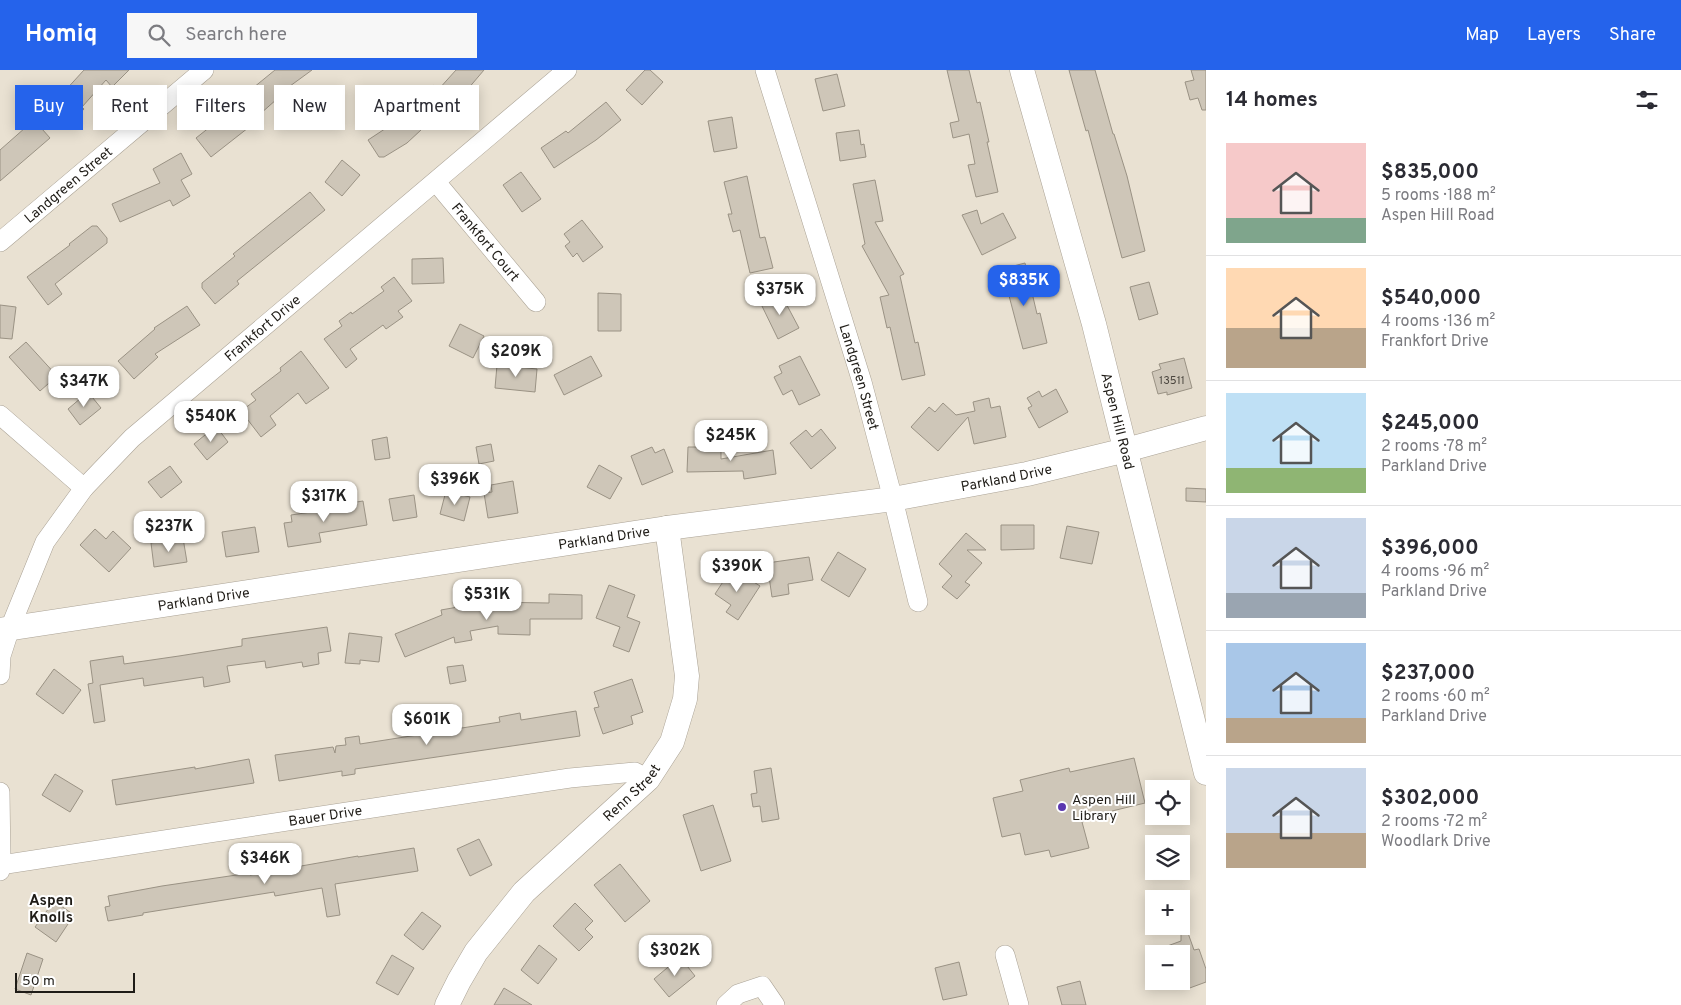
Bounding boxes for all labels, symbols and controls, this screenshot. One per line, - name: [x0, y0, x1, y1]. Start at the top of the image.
- search box: [127, 13, 477, 58]
- text: Homiq: [25, 20, 97, 50]
- icon: search: [145, 21, 173, 49]
- text: Search here: [185, 23, 287, 47]
- text: Map: [1465, 24, 1499, 47]
- text: Layers: [1527, 24, 1581, 47]
- text: Share: [1609, 24, 1656, 47]
- chip: Buy: [15, 85, 83, 130]
- chip: Rent: [93, 85, 167, 130]
- chip: Filters: [177, 85, 264, 130]
- chip: New: [274, 85, 345, 130]
- chip: Apartment: [355, 85, 479, 130]
- icon: filters: [1633, 86, 1661, 114]
- text: 14 homes: [1226, 87, 1318, 114]
- street label: Landgreen Street: [22, 144, 116, 228]
- text: $835,000: [1381, 159, 1479, 186]
- icon: home: [1266, 163, 1326, 223]
- text: 5 rooms · 188 m²: [1381, 186, 1496, 206]
- street label: Frankfort Court: [447, 200, 522, 286]
- text: Aspen Hill Road: [1381, 206, 1495, 226]
- pin: $835K: [989, 264, 1059, 307]
- text: $835K: [999, 271, 1049, 291]
- pin: $375K: [745, 274, 815, 316]
- text: $375K: [756, 280, 804, 300]
- text: $540,000: [1381, 285, 1481, 312]
- icon: home: [1266, 288, 1326, 348]
- street label: Frankfort Drive: [222, 292, 305, 366]
- text: 4 rooms · 136 m²: [1381, 312, 1495, 332]
- street label: Landgreen Street: [834, 322, 881, 432]
- text: Frankfort Drive: [1381, 332, 1489, 352]
- pin: $209K: [481, 336, 551, 378]
- text: $209K: [490, 342, 542, 362]
- pin: $347K: [49, 366, 119, 408]
- street label: Aspen Hill Road: [1096, 371, 1137, 472]
- text: $347K: [59, 372, 109, 392]
- house number: 13511: [1159, 374, 1185, 388]
- pin: $540K: [176, 400, 246, 443]
- text: $540K: [185, 407, 237, 427]
- text: $245,000: [1381, 410, 1480, 437]
- icon: home: [1266, 413, 1326, 473]
- pin: $245K: [696, 420, 766, 462]
- text: $245K: [706, 426, 756, 446]
- text: 2 rooms · 78 m²: [1381, 437, 1487, 457]
- text: Parkland Drive: [1381, 457, 1487, 477]
- street label: Parkland Drive: [960, 461, 1054, 496]
- pin: $396K: [420, 464, 490, 506]
- text: $396K: [430, 470, 480, 490]
- pin: $317K: [289, 480, 359, 523]
- text: $317K: [301, 487, 347, 507]
- pin: $237K: [134, 510, 204, 553]
- text: $237K: [145, 517, 193, 537]
- street label: Parkland Drive: [557, 524, 651, 555]
- text: $396,000: [1381, 535, 1479, 562]
- icon: home: [1266, 538, 1326, 598]
- pin: $390K: [702, 550, 772, 593]
- text: $390K: [712, 557, 762, 577]
- text: 4 rooms · 96 m²: [1381, 562, 1489, 582]
- pin: $531K: [452, 578, 522, 621]
- text: Parkland Drive: [1381, 582, 1487, 602]
- street label: Parkland Drive: [157, 585, 251, 616]
- text: $531K: [464, 585, 510, 605]
- text: $237,000: [1381, 660, 1475, 687]
- icon: home: [1266, 663, 1326, 723]
- text: 2 rooms · 60 m²: [1381, 687, 1490, 707]
- pin: $601K: [392, 704, 462, 746]
- text: Parkland Drive: [1381, 707, 1487, 727]
- text: $601K: [403, 710, 451, 730]
- street label: Renn Street: [600, 762, 665, 826]
- map controls: [1145, 780, 1190, 990]
- button: locate: [1145, 780, 1190, 825]
- text: $302,000: [1381, 785, 1479, 812]
- icon: home: [1266, 788, 1326, 848]
- place label: Aspen Hill Library: [1072, 792, 1136, 825]
- marker: Aspen Hill Library: [1056, 801, 1068, 813]
- street label: Bauer Drive: [288, 803, 363, 831]
- text: 2 rooms · 72 m²: [1381, 812, 1487, 832]
- text: Woodlark Drive: [1381, 832, 1491, 852]
- button: layers: [1145, 835, 1190, 880]
- pin: $346K: [230, 842, 300, 885]
- text: $346K: [240, 849, 290, 869]
- button: +: [1145, 890, 1190, 935]
- district label: Aspen Knolls: [29, 892, 73, 928]
- pin: $302K: [640, 934, 710, 977]
- text: $302K: [650, 941, 700, 961]
- button: −: [1145, 945, 1190, 990]
- scale bar: [15, 970, 135, 993]
- text: 50 m: [22, 973, 55, 990]

